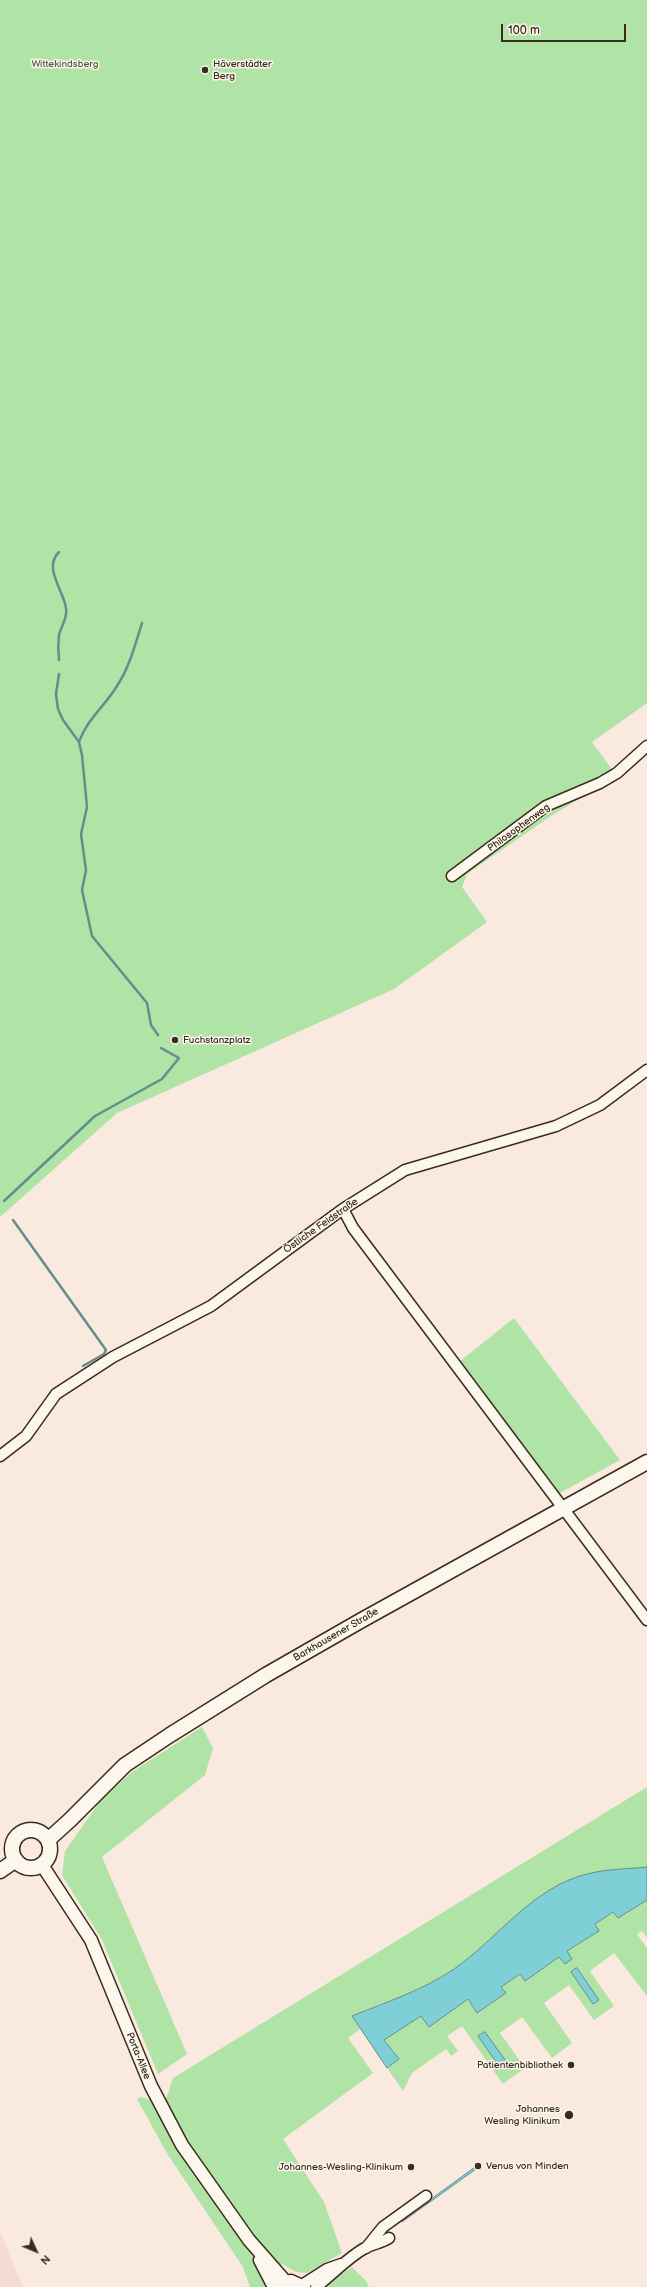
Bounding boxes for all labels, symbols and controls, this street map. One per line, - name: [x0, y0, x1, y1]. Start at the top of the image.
- scale bar: [503, 16, 628, 42]
- text: 100 m: [508, 23, 540, 38]
- park label: Wittekindsberg: [31, 58, 99, 70]
- place label: Häverstädter Berg: [213, 58, 272, 82]
- marker: Häverstädter Berg: [200, 65, 210, 75]
- street label: Philosophenweg: [486, 801, 552, 855]
- place label: Fuchstanzplatz: [183, 1034, 251, 1046]
- marker: Fuchstanzplatz: [170, 1035, 180, 1045]
- street label: Östliche Feldstraße: [281, 1196, 361, 1256]
- street label: Barkhausener Straße: [291, 1606, 381, 1664]
- street label: Porta-Allee: [123, 2031, 153, 2081]
- place label: Patientenbibliothek: [477, 2059, 563, 2071]
- marker: Patientenbibliothek: [566, 2060, 576, 2070]
- place label: Johannes Wesling Klinikum: [484, 2103, 560, 2126]
- marker: Johannes Wesling Klinikum: [563, 2109, 575, 2121]
- place label: Venus von Minden: [486, 2160, 569, 2172]
- place label: Johannes-Wesling-Klinikum: [279, 2161, 403, 2173]
- marker: Venus von Minden: [473, 2161, 483, 2171]
- marker: Johannes-Wesling-Klinikum: [406, 2162, 416, 2172]
- north arrow: [16, 2231, 56, 2271]
- text: N: [37, 2252, 53, 2267]

